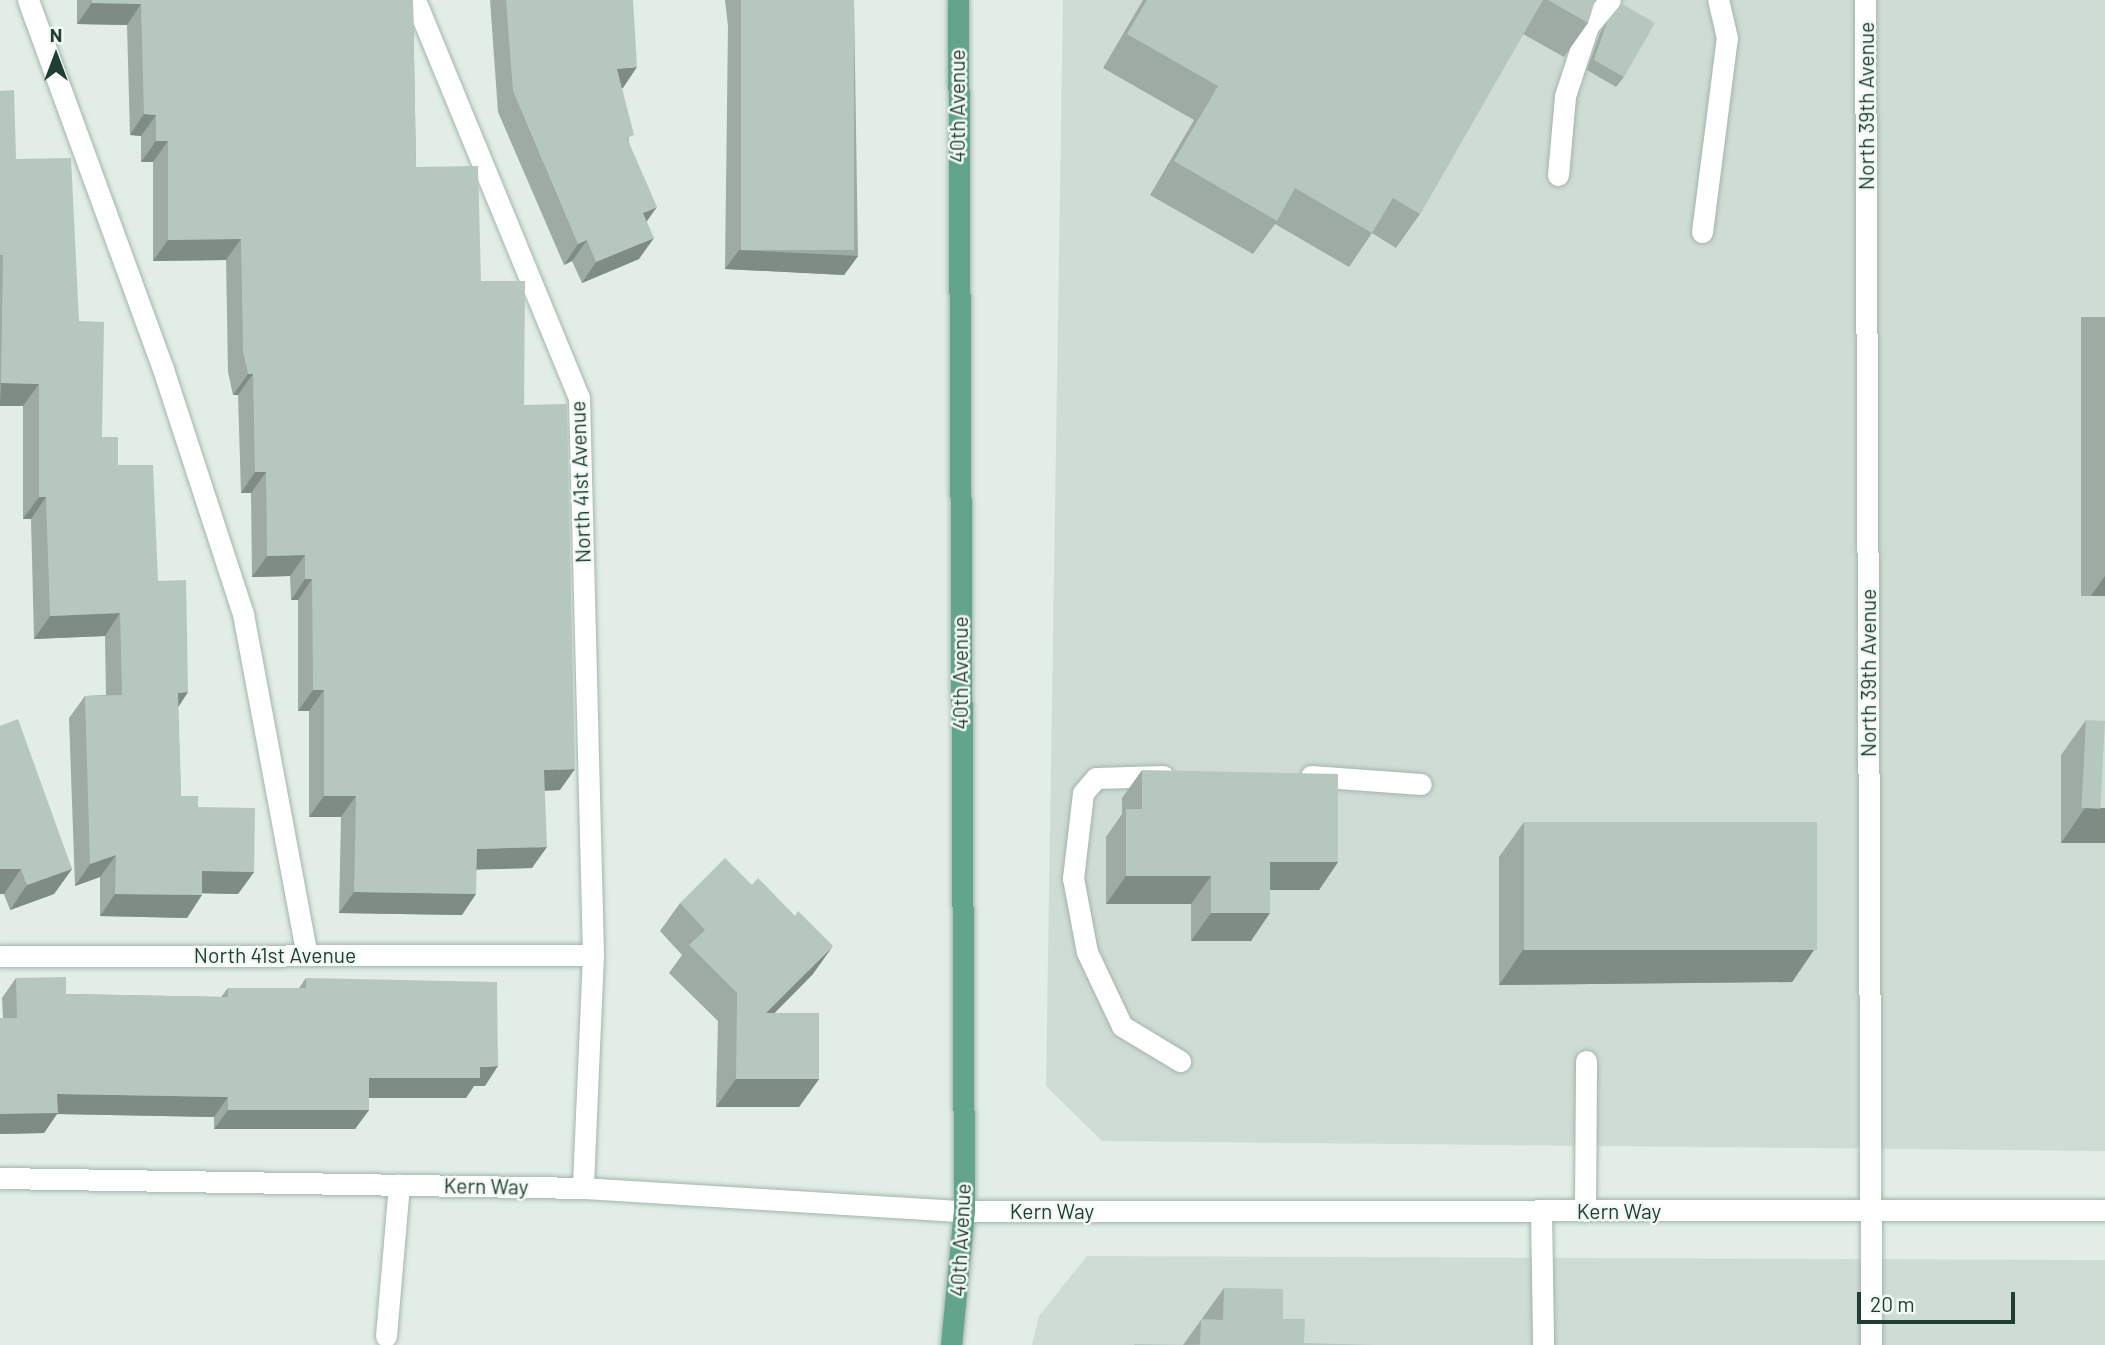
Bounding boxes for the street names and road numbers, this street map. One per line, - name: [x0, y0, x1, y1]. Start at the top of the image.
- street label: North 39th Avenue: [1853, 22, 1879, 190]
- street label: 40th Avenue: [944, 49, 970, 163]
- street label: North 41st Avenue: [565, 400, 595, 564]
- street label: North 39th Avenue: [1855, 589, 1881, 757]
- street label: 40th Avenue: [947, 616, 973, 730]
- street label: North 41st Avenue: [194, 942, 356, 968]
- street label: Kern Way: [443, 1173, 529, 1199]
- street label: 40th Avenue: [944, 1183, 976, 1297]
- street label: Kern Way: [1010, 1198, 1094, 1224]
- street label: Kern Way: [1577, 1198, 1661, 1224]

